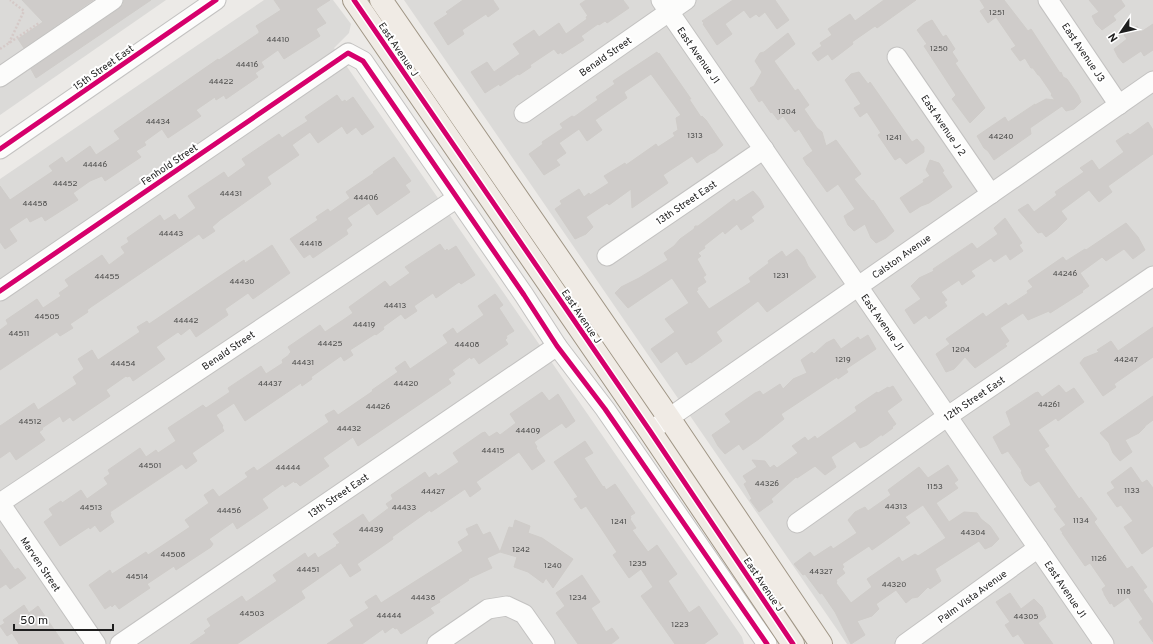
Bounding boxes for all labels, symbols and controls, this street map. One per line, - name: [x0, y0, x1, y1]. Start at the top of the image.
- house number: 1251: [989, 8, 1005, 18]
- north arrow: [1101, 12, 1141, 52]
- street label: East Avenue J: [375, 20, 421, 79]
- street label: East Avenue J3: [1058, 21, 1107, 85]
- street label: East Avenue J1: [673, 25, 722, 87]
- text: N: [1106, 30, 1122, 44]
- street label: Benald Street: [577, 34, 635, 80]
- house number: 44410: [266, 35, 290, 45]
- street label: 15th Street East: [71, 42, 137, 94]
- house number: 1250: [930, 44, 948, 54]
- house number: 44416: [236, 60, 259, 70]
- house number: 44422: [209, 77, 233, 87]
- street label: East Avenue J 2: [917, 93, 968, 159]
- house number: 1304: [778, 107, 796, 117]
- house number: 44434: [146, 117, 170, 127]
- house number: 1313: [687, 131, 703, 141]
- house number: 44240: [989, 132, 1013, 142]
- house number: 1241: [886, 133, 902, 143]
- street label: Fenhold Street: [139, 141, 201, 189]
- house number: 44446: [83, 160, 108, 170]
- street label: 13th Street East: [654, 178, 720, 228]
- house number: 44452: [53, 179, 77, 189]
- house number: 44431: [220, 189, 242, 199]
- house number: 44406: [354, 193, 379, 203]
- house number: 44458: [23, 199, 47, 209]
- house number: 44443: [159, 229, 184, 239]
- street label: Calston Avenue: [870, 232, 934, 282]
- house number: 44418: [300, 239, 322, 249]
- house number: 44246: [1053, 269, 1077, 279]
- house number: 1231: [773, 271, 789, 281]
- house number: 44455: [95, 272, 119, 282]
- house number: 44430: [230, 277, 254, 287]
- street label: East Avenue J: [558, 287, 604, 346]
- street label: East Avenue J1: [857, 292, 906, 354]
- house number: 44413: [384, 301, 407, 311]
- house number: 44505: [35, 312, 60, 322]
- house number: 44442: [174, 316, 198, 326]
- house number: 44419: [353, 320, 376, 330]
- house number: 44511: [9, 329, 29, 339]
- street label: Benald Street: [200, 329, 258, 374]
- house number: 44425: [318, 339, 342, 349]
- house number: 44408: [455, 340, 480, 350]
- house number: 1204: [952, 345, 970, 355]
- house number: 1219: [835, 355, 851, 365]
- house number: 44247: [1114, 355, 1138, 365]
- house number: 44431: [292, 358, 314, 368]
- house number: 44454: [111, 359, 136, 369]
- street label: 12th Street East: [942, 374, 1008, 424]
- house number: 44437: [258, 379, 282, 389]
- house number: 44420: [394, 379, 418, 389]
- house number: 44261: [1038, 400, 1060, 410]
- house number: 44426: [366, 402, 391, 412]
- house number: 44512: [19, 417, 41, 427]
- house number: 44432: [337, 424, 361, 434]
- house number: 44409: [516, 426, 541, 436]
- house number: 44415: [482, 446, 504, 456]
- house number: 44501: [138, 461, 162, 471]
- house number: 44444: [276, 463, 300, 473]
- street label: 13th Street East: [306, 471, 372, 521]
- house number: 44326: [755, 479, 779, 489]
- house number: 1153: [927, 482, 943, 492]
- house number: 1133: [1124, 486, 1140, 496]
- house number: 44427: [421, 487, 445, 497]
- house number: 44313: [885, 502, 907, 512]
- house number: 44513: [80, 503, 103, 513]
- house number: 44433: [392, 503, 416, 513]
- house number: 44456: [217, 506, 242, 516]
- house number: 1134: [1073, 516, 1089, 526]
- house number: 1241: [611, 517, 627, 527]
- house number: 44439: [359, 525, 383, 535]
- house number: 44304: [961, 528, 985, 538]
- street label: Marven Street: [17, 535, 63, 595]
- house number: 1242: [512, 545, 530, 555]
- house number: 44508: [161, 550, 186, 560]
- house number: 1126: [1091, 554, 1107, 564]
- street label: East Avenue J: [740, 555, 786, 614]
- house number: 1235: [629, 559, 647, 569]
- street label: East Avenue J1: [1041, 559, 1089, 621]
- house number: 1240: [544, 561, 562, 571]
- house number: 44451: [297, 565, 319, 575]
- house number: 44327: [809, 567, 833, 577]
- street label: Palm Vista Avenue: [936, 568, 1010, 627]
- house number: 44514: [126, 572, 148, 582]
- house number: 44320: [882, 580, 906, 590]
- house number: 1118: [1117, 587, 1131, 597]
- house number: 44438: [411, 593, 435, 603]
- house number: 1234: [569, 593, 587, 603]
- scale bar: [14, 606, 113, 632]
- house number: 44503: [240, 609, 265, 619]
- house number: 44444: [377, 611, 401, 621]
- house number: 44305: [1014, 612, 1038, 622]
- text: 50 m: [20, 613, 48, 629]
- house number: 1223: [671, 620, 689, 630]

